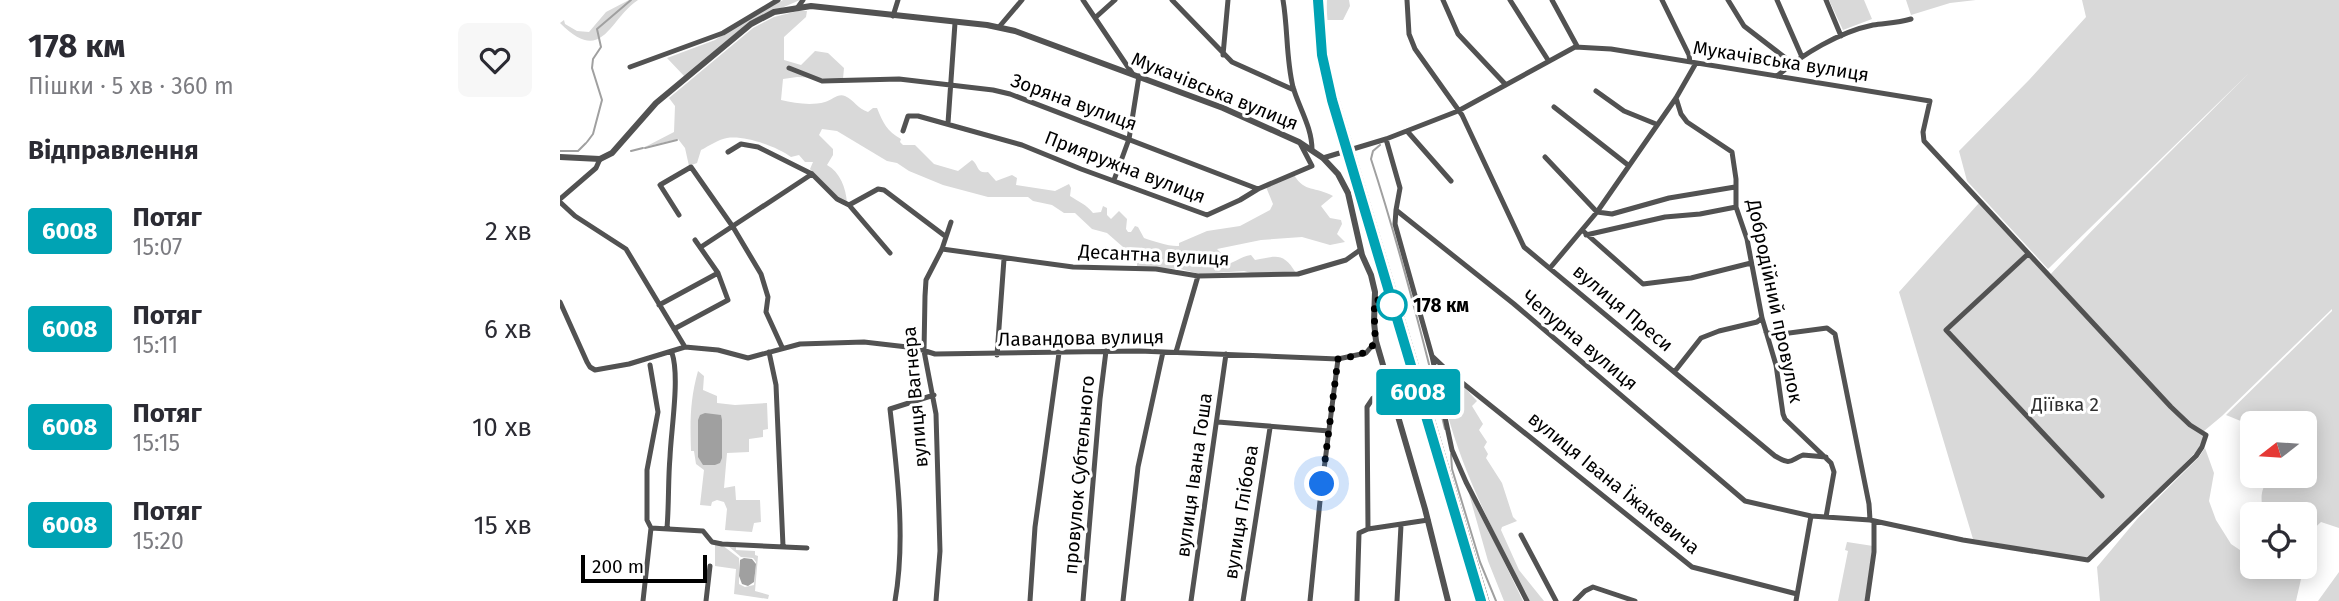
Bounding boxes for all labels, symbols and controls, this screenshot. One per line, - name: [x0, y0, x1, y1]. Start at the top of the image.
- button: heart: [458, 23, 532, 97]
- text: 178 км: [28, 26, 125, 66]
- street label: Мукачівська вулиця: [1691, 36, 1871, 86]
- street label: Мукачівська вулиця: [1128, 47, 1302, 135]
- street label: Зоряна вулиця: [1008, 68, 1140, 136]
- text: Пішки · 5 хв · 360 m: [28, 72, 234, 100]
- street label: Прияружна вулиця: [1041, 126, 1209, 208]
- text: Відправлення: [28, 135, 199, 166]
- street label: Добродійний провулок: [1742, 196, 1808, 405]
- text: Потяг: [133, 202, 202, 233]
- text: 2 хв: [485, 216, 532, 247]
- text: 6008: [42, 217, 98, 245]
- text: 15:07: [133, 233, 182, 261]
- street label: Десантна вулиця: [1077, 240, 1230, 270]
- street label: вулиця Преси: [1568, 259, 1678, 357]
- street label: Чепурна вулиця: [1517, 285, 1643, 395]
- marker: 178 км: [1377, 290, 1407, 320]
- place label: 178 км: [1413, 294, 1469, 317]
- text: Потяг: [133, 300, 202, 331]
- text: 6 хв: [484, 314, 532, 345]
- text: 6008: [42, 315, 98, 343]
- street label: вулиця Вагнера: [897, 325, 933, 469]
- street label: Лавандова вулиця: [998, 325, 1164, 351]
- text: 15:11: [133, 331, 178, 359]
- line badge: 6008: [1369, 369, 1467, 415]
- street label: провулок Субтельного: [1059, 374, 1099, 576]
- text: 6008: [1390, 378, 1446, 406]
- street label: вулиця Івана Гоша: [1171, 391, 1217, 559]
- park label: Діївка 2: [2030, 393, 2099, 416]
- text: Потяг: [133, 398, 202, 429]
- street label: вулиця Івана Їжакевича: [1524, 407, 1704, 559]
- north arrow: [2240, 411, 2317, 488]
- map controls: [2240, 411, 2317, 579]
- text: 10 хв: [472, 412, 532, 443]
- text: 6008: [42, 413, 98, 441]
- text: 15:15: [133, 429, 180, 457]
- street label: вулиця Глібова: [1219, 443, 1263, 581]
- your location: [1304, 466, 1339, 501]
- text: Потяг: [133, 496, 202, 527]
- button: locate: [2240, 502, 2317, 579]
- text: 15 хв: [474, 510, 532, 541]
- text: 6008: [42, 511, 98, 539]
- text: 15:20: [133, 527, 184, 555]
- scale bar: [581, 552, 707, 584]
- text: 200 m: [592, 555, 644, 578]

